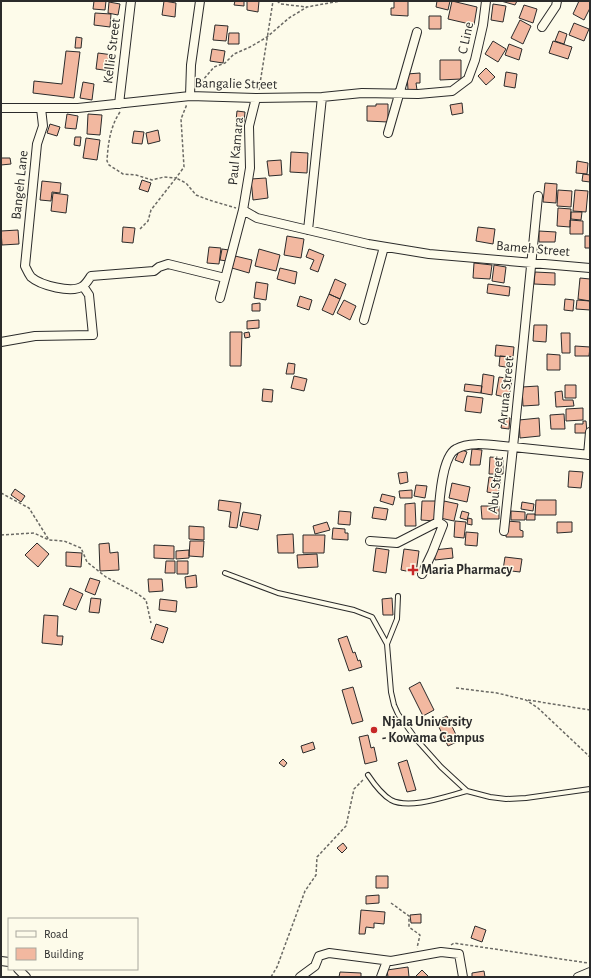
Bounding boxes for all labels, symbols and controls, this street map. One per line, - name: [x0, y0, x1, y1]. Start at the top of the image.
- street label: Kellie Street: [101, 17, 123, 85]
- street label: C Line: [456, 21, 476, 55]
- street label: Bangalie Street: [195, 76, 278, 92]
- street label: Paul Kamara: [226, 116, 246, 186]
- street label: Bangeh Lane: [9, 150, 31, 220]
- street label: Bameh Street: [496, 239, 571, 259]
- street label: Aruna Street: [495, 356, 517, 426]
- street label: Abu Street: [486, 455, 506, 514]
- place label: Maria Pharmacy: [421, 563, 513, 577]
- marker: Maria Pharmacy: [408, 565, 418, 575]
- place label: Njala University - Kowama Campus: [382, 715, 485, 745]
- marker: Njala University - Kowama Campus: [369, 725, 379, 735]
- legend: [8, 918, 138, 970]
- text: Road: [44, 928, 68, 940]
- text: Building: [44, 948, 84, 960]

